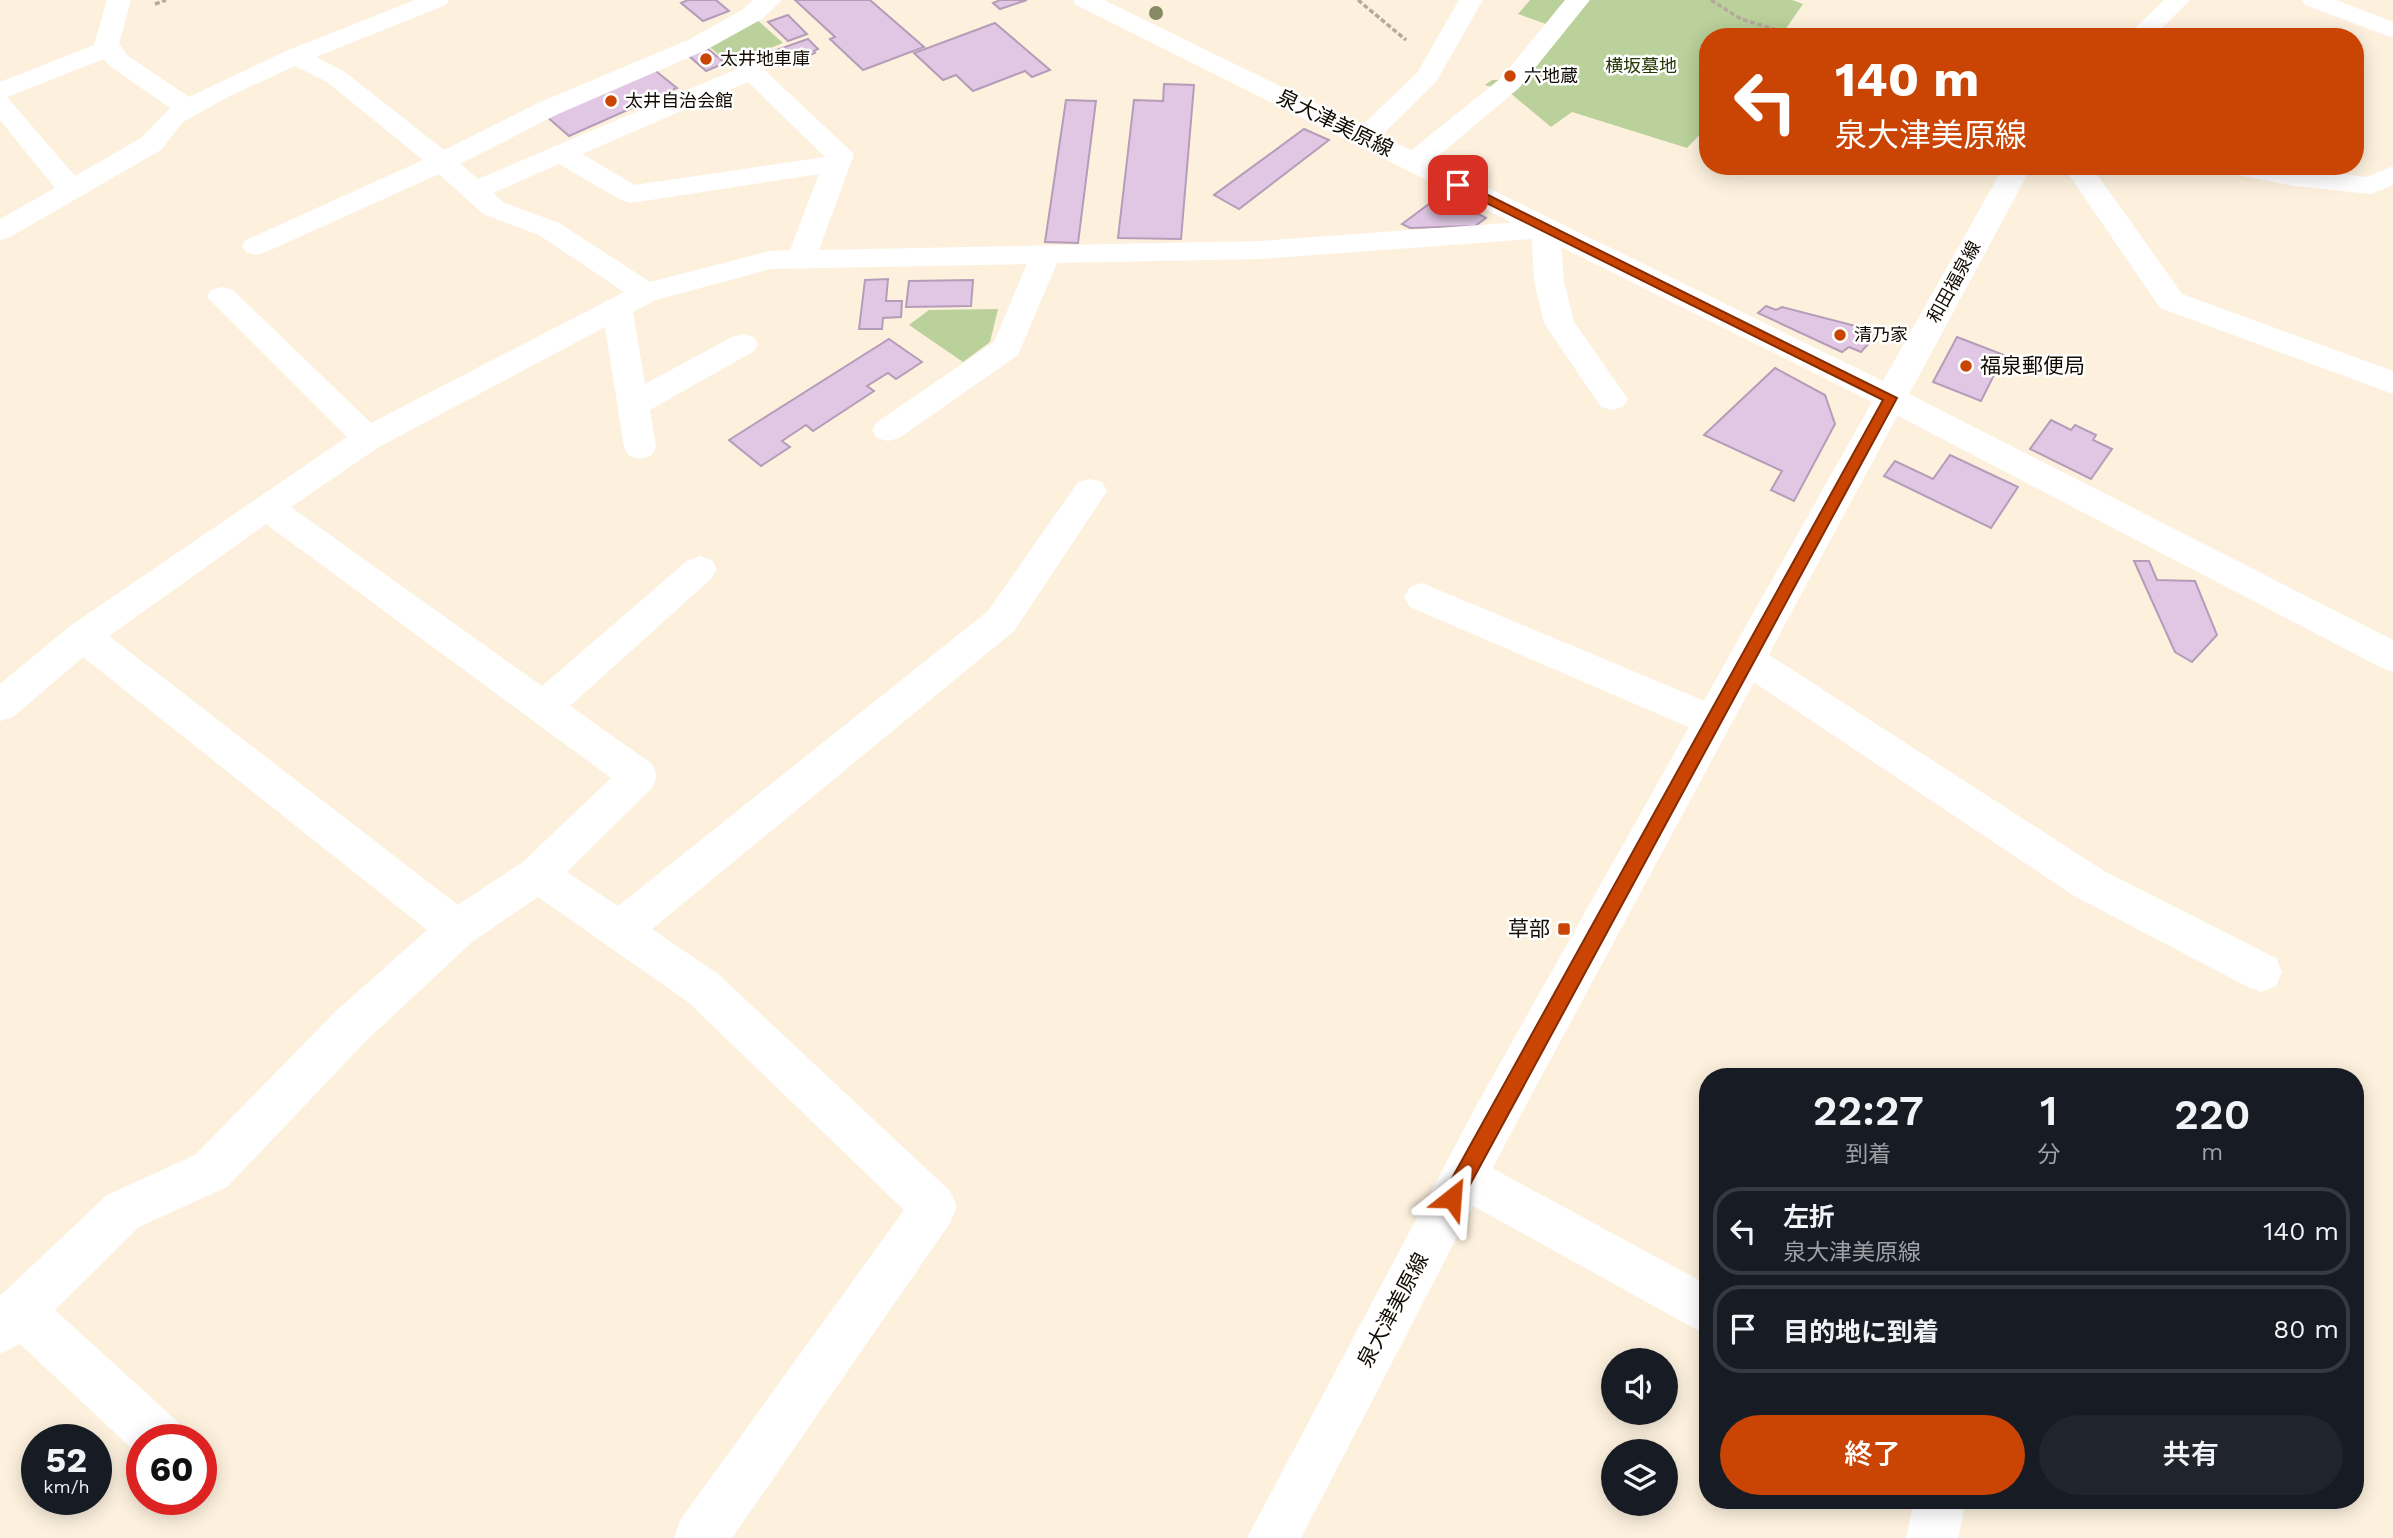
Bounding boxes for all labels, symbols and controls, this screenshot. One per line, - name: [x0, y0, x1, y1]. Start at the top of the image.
- place label: 太井地車庫: [720, 48, 810, 69]
- text: 140 m: [1835, 50, 1979, 108]
- marker: 太井地車庫: [698, 51, 714, 67]
- park label: 横坂墓地: [1605, 55, 1677, 76]
- icon: left: [1720, 56, 1811, 147]
- place label: 六地蔵: [1524, 65, 1578, 86]
- marker: 六地蔵: [1502, 68, 1518, 84]
- street label: 泉大津美原線: [1273, 84, 1397, 161]
- place label: 太井自治会館: [625, 90, 733, 111]
- marker: 太井自治会館: [603, 93, 619, 109]
- text: 泉大津美原線: [1835, 116, 2027, 154]
- pin: [1428, 155, 1488, 215]
- icon: arrive: [1439, 166, 1477, 204]
- street label: 和田福泉線: [1923, 237, 1985, 326]
- place label: 清乃家: [1854, 324, 1908, 345]
- marker: 清乃家: [1832, 327, 1848, 343]
- place label: 福泉郵便局: [1980, 353, 2085, 378]
- marker: 福泉郵便局: [1958, 358, 1974, 374]
- place label: 草部: [1508, 916, 1550, 941]
- marker: 草部: [1556, 921, 1572, 937]
- text: 22:27: [1813, 1086, 1924, 1135]
- text: 1: [2040, 1086, 2058, 1135]
- text: 220: [2174, 1090, 2250, 1139]
- text: m: [2201, 1139, 2223, 1166]
- text: 到着: [1845, 1141, 1891, 1168]
- text: 分: [2037, 1141, 2060, 1168]
- position arrow: [1415, 1161, 1489, 1235]
- text: 左折: [1783, 1202, 1835, 1232]
- icon: left: [1724, 1212, 1762, 1250]
- text: 140 m: [2263, 1216, 2339, 1246]
- text: 泉大津美原線: [1783, 1239, 1921, 1266]
- street label: 泉大津美原線: [1352, 1248, 1433, 1371]
- icon: arrive: [1724, 1310, 1762, 1348]
- text: 80 m: [2273, 1314, 2339, 1344]
- text: 目的地に到着: [1783, 1317, 1939, 1347]
- map controls: [1601, 1348, 1678, 1516]
- button: sound: [1601, 1348, 1678, 1425]
- button: 終了: [1720, 1415, 2025, 1495]
- button: 共有: [2039, 1415, 2343, 1495]
- speed limit sign: 60: [126, 1424, 217, 1515]
- text: 52: [46, 1439, 87, 1481]
- button: layers: [1601, 1439, 1678, 1516]
- text: km/h: [43, 1476, 90, 1497]

